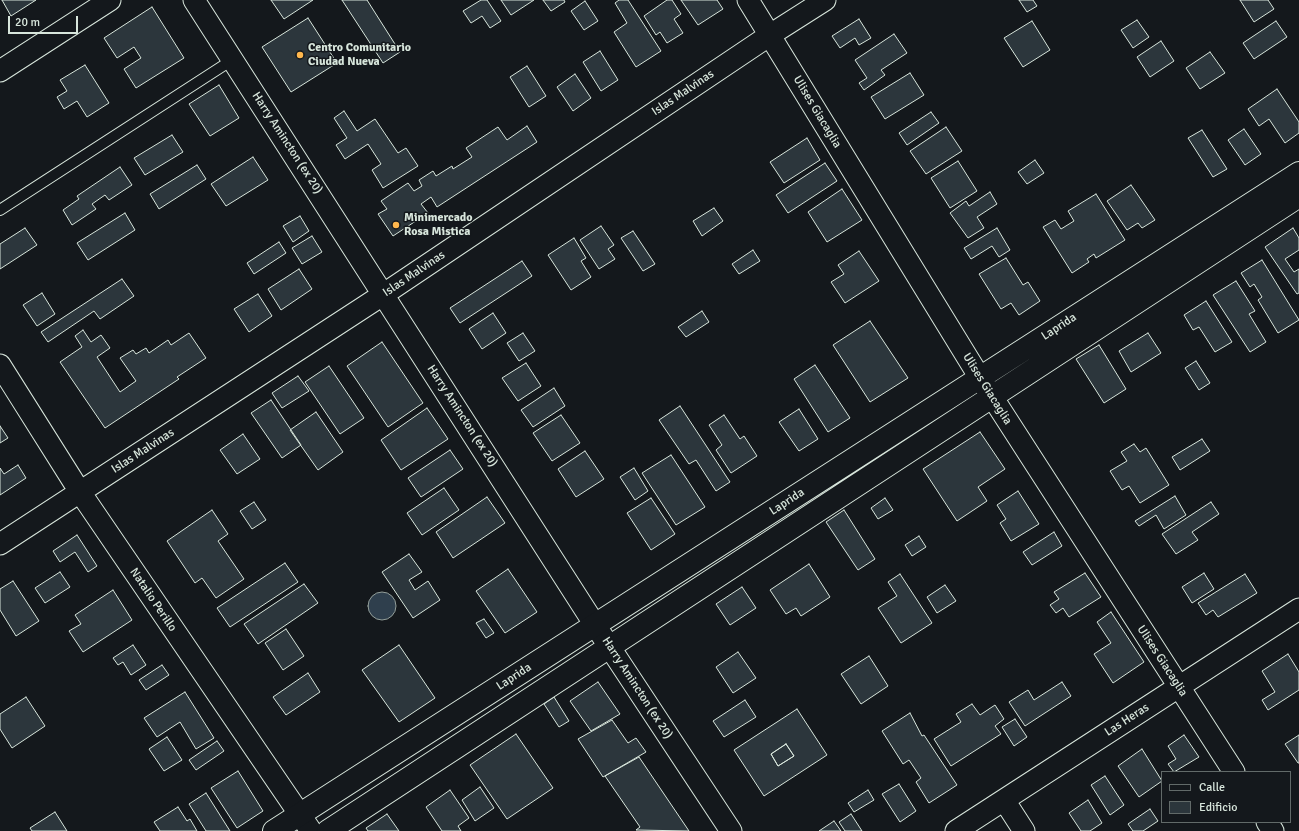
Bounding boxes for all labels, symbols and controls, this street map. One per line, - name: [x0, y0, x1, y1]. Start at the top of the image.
- scale bar: [10, 8, 80, 34]
- text: 20 m: [15, 15, 40, 30]
- place label: Centro Comunitario Ciudad Nueva: [308, 41, 411, 69]
- marker: Centro Comunitario Ciudad Nueva: [295, 50, 305, 60]
- street label: Islas Malvinas: [649, 67, 717, 119]
- street label: Ulises Giacaglia: [790, 73, 844, 151]
- street label: Harry Amincton (ex 20): [249, 89, 325, 197]
- place label: Minimercado Rosa Mistica: [404, 211, 472, 239]
- marker: Minimercado Rosa Mistica: [391, 220, 401, 230]
- street label: Islas Malvinas: [380, 248, 448, 300]
- street label: Laprida: [1039, 310, 1079, 344]
- street label: Ulises Giacaglia: [959, 351, 1015, 427]
- street label: Harry Amincton (ex 20): [424, 362, 500, 470]
- street label: Islas Malvinas: [109, 425, 177, 477]
- street label: Laprida: [767, 485, 807, 519]
- street label: Natalio Perillo: [127, 566, 179, 634]
- street label: Ulises Giacaglia: [1134, 623, 1190, 699]
- street label: Harry Amincton (ex 20): [599, 634, 675, 742]
- street label: Laprida: [494, 660, 534, 694]
- street label: Las Heras: [1102, 700, 1152, 740]
- legend: [1161, 771, 1291, 823]
- text: Calle: [1199, 780, 1225, 795]
- text: Edificio: [1199, 800, 1237, 815]

